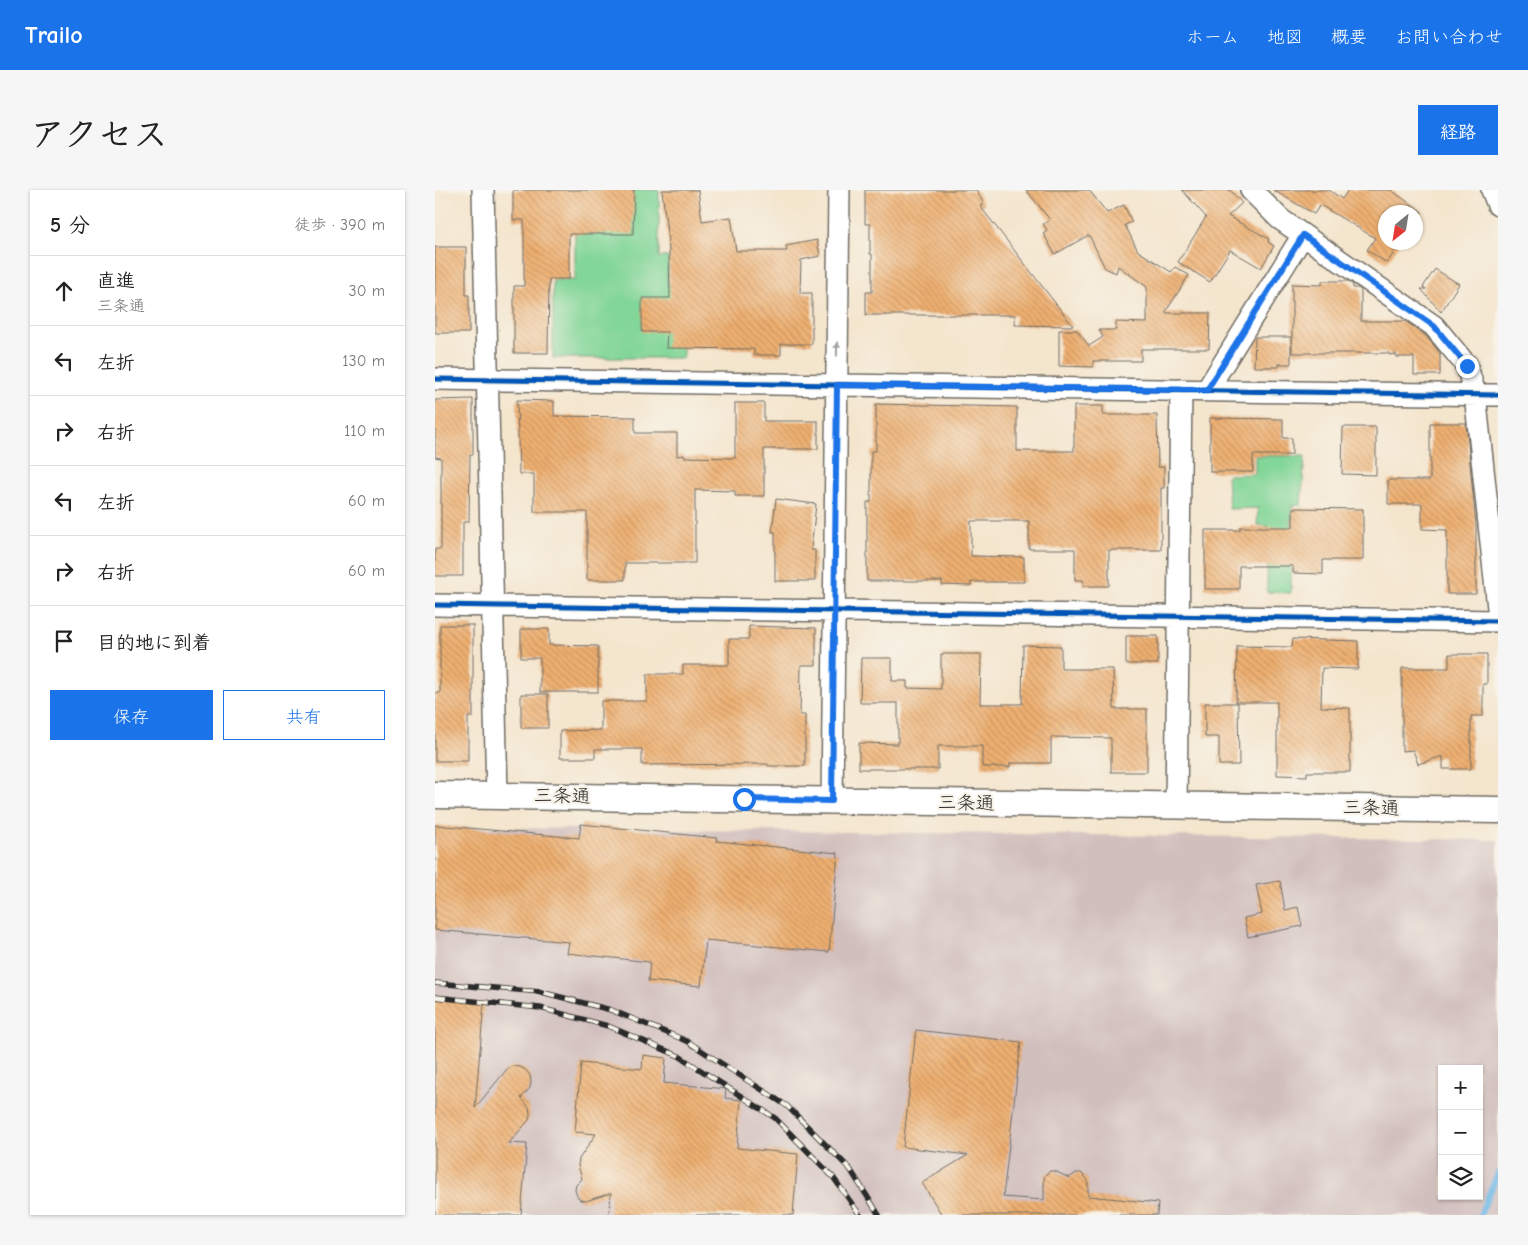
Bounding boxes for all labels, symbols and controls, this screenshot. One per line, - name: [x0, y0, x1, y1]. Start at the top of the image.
- text: Trailo: [25, 21, 83, 49]
- text: ホーム: [1186, 27, 1239, 48]
- text: 地図: [1267, 27, 1303, 48]
- text: 概要: [1331, 27, 1367, 48]
- text: お問い合わせ: [1395, 27, 1503, 48]
- button: 経路: [1418, 105, 1498, 155]
- text: アクセス: [30, 114, 168, 155]
- north arrow: [1378, 205, 1423, 250]
- text: 5 分: [50, 213, 90, 237]
- text: 徒歩 · 390 m: [295, 216, 385, 234]
- text: 直進: [97, 270, 135, 292]
- icon: ahead: [50, 277, 78, 305]
- text: 30 m: [349, 282, 385, 300]
- text: 三条通: [97, 297, 145, 315]
- one-way arrow: [834, 341, 842, 357]
- icon: left: [50, 347, 78, 375]
- text: 左折: [97, 352, 135, 374]
- text: 130 m: [342, 352, 385, 370]
- route end: [1456, 355, 1479, 378]
- icon: right: [50, 417, 78, 445]
- text: 右折: [97, 422, 135, 444]
- text: 110 m: [344, 422, 385, 440]
- icon: left: [50, 487, 78, 515]
- text: 左折: [97, 492, 135, 514]
- text: 60 m: [348, 492, 385, 510]
- icon: right: [50, 557, 78, 585]
- text: 右折: [97, 562, 135, 584]
- text: 60 m: [348, 562, 385, 580]
- icon: arrive: [50, 627, 78, 655]
- text: 目的地に到着: [97, 632, 211, 654]
- button: 保存: [50, 690, 213, 740]
- button: 共有: [223, 690, 385, 740]
- street label: 三条通: [533, 785, 591, 807]
- route start: [733, 788, 756, 811]
- street label: 三条通: [937, 792, 995, 814]
- street label: 三条通: [1342, 797, 1400, 819]
- map controls: [1438, 1065, 1483, 1200]
- button: +: [1438, 1065, 1483, 1110]
- button: −: [1438, 1110, 1483, 1155]
- button: layers: [1438, 1155, 1483, 1200]

